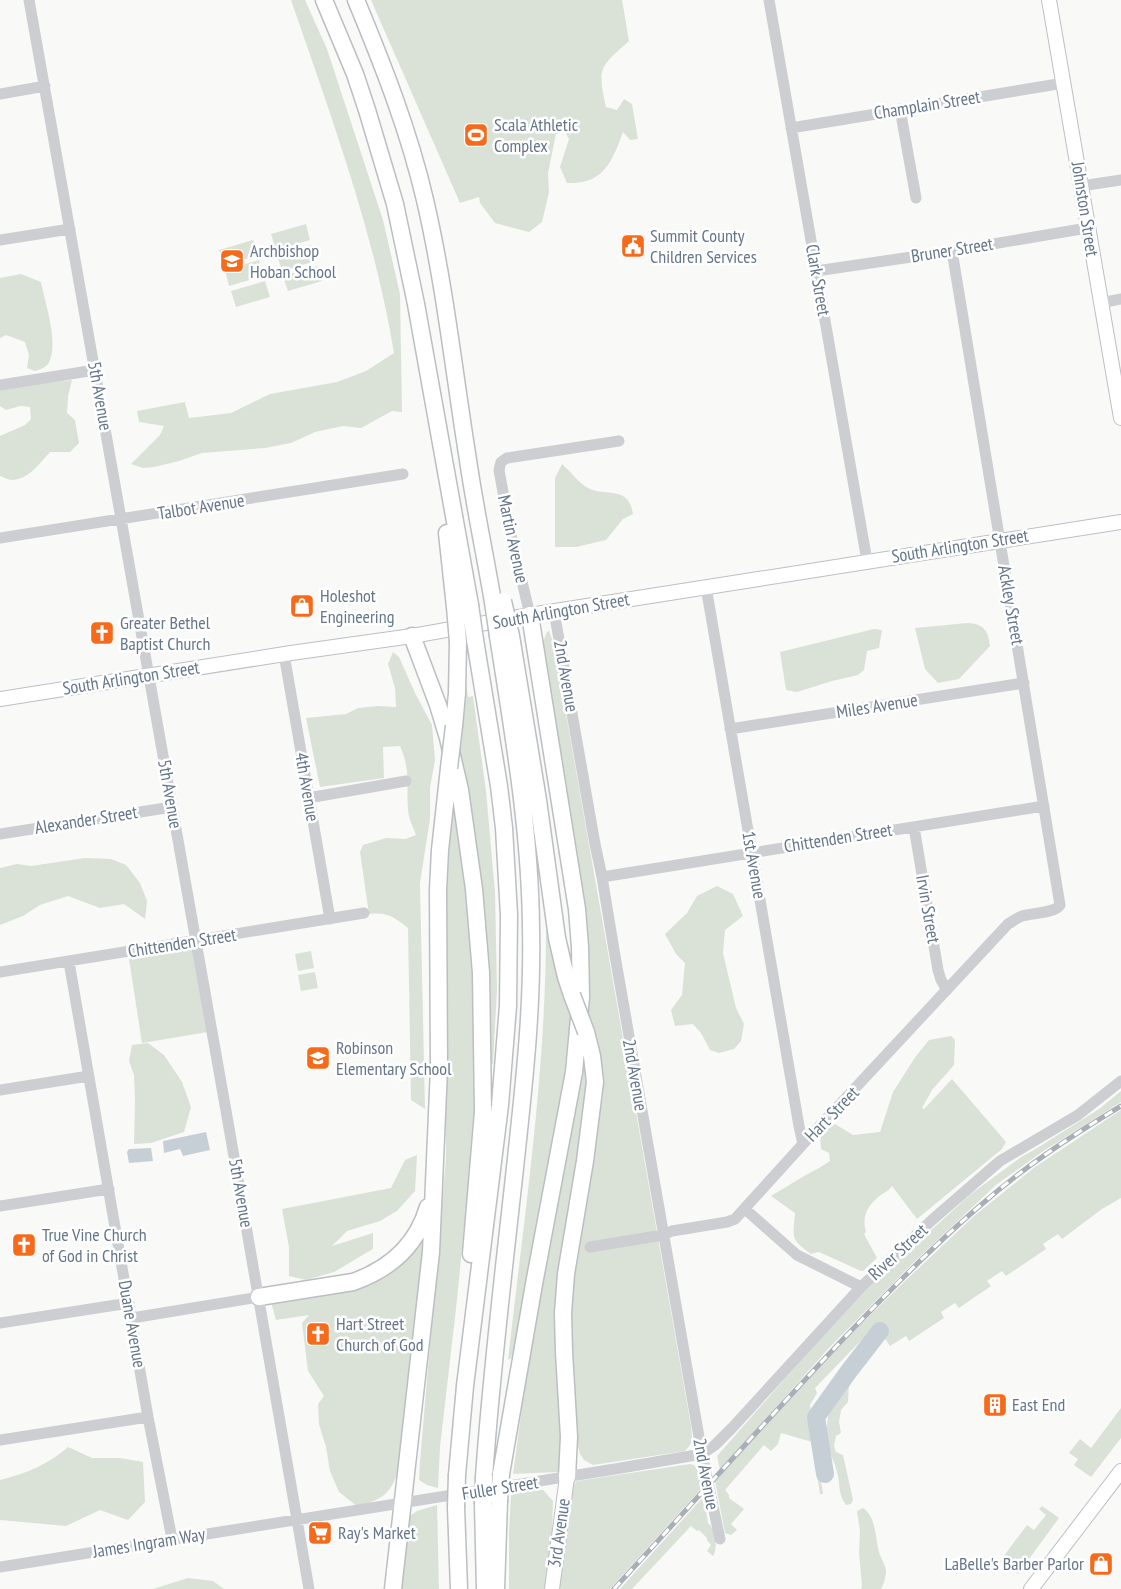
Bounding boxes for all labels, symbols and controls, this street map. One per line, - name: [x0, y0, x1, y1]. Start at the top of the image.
- street label: Champlain Street: [872, 85, 982, 124]
- place label: Scala Athletic Complex: [494, 113, 579, 157]
- sports icon: Scala Athletic Complex: [463, 122, 489, 148]
- street label: Johnston Street: [1067, 159, 1104, 258]
- place label: Summit County Children Services: [650, 224, 757, 268]
- street label: Bruner Street: [909, 232, 995, 267]
- public building icon: Summit County Children Services: [620, 233, 646, 259]
- place label: Archbishop Hoban School: [250, 239, 337, 283]
- street label: Clark Street: [801, 242, 836, 318]
- school or university icon: Archbishop Hoban School: [219, 248, 245, 274]
- street label: 5th Avenue: [83, 360, 118, 432]
- street label: Talbot Avenue: [156, 488, 246, 525]
- street label: Martin Avenue: [493, 493, 534, 585]
- street label: South Arlington Street: [890, 523, 1030, 568]
- street label: Ackley Street: [993, 563, 1030, 647]
- place label: Holeshot Engineering: [320, 584, 394, 628]
- street label: South Arlington Street: [491, 587, 631, 634]
- shop icon: Holeshot Engineering: [289, 593, 315, 619]
- place label: Greater Bethel Baptist Church: [120, 611, 211, 655]
- church icon: Greater Bethel Baptist Church: [89, 620, 115, 646]
- street label: 2nd Avenue: [549, 638, 584, 714]
- street label: South Arlington Street: [61, 655, 201, 700]
- street label: Miles Avenue: [835, 688, 919, 723]
- street label: 4th Avenue: [290, 751, 325, 823]
- street label: 5th Avenue: [153, 758, 188, 830]
- street label: Alexander Street: [33, 800, 139, 839]
- street label: Chittenden Street: [782, 818, 894, 857]
- street label: 1st Avenue: [737, 829, 772, 900]
- street label: Irvin Street: [911, 873, 946, 945]
- street label: Chittenden Street: [126, 923, 238, 962]
- place label: Robinson Elementary School: [336, 1036, 452, 1080]
- street label: 2nd Avenue: [618, 1037, 653, 1113]
- school or university icon: Robinson Elementary School: [305, 1045, 331, 1071]
- street label: Hart Street: [800, 1081, 864, 1146]
- street label: 5th Avenue: [224, 1157, 259, 1229]
- street label: River Street: [863, 1218, 932, 1285]
- place label: True Vine Church of God in Christ: [42, 1223, 147, 1267]
- church icon: True Vine Church of God in Christ: [11, 1232, 37, 1258]
- street label: Duane Avenue: [113, 1278, 152, 1370]
- place label: Hart Street Church of God: [336, 1312, 424, 1356]
- church icon: Hart Street Church of God: [305, 1321, 331, 1347]
- building icon: East End: [982, 1392, 1008, 1418]
- place label: East End: [1012, 1393, 1065, 1416]
- street label: 2nd Avenue: [688, 1436, 725, 1512]
- street label: Fuller Street: [460, 1470, 540, 1505]
- street label: 3rd Avenue: [542, 1497, 575, 1569]
- supermarket icon: Ray's Market: [307, 1520, 333, 1546]
- place label: Ray's Market: [338, 1521, 416, 1544]
- street label: James Ingram Way: [90, 1522, 207, 1563]
- shop icon: LaBelle's Barber Parlor: [1088, 1551, 1114, 1577]
- place label: LaBelle's Barber Parlor: [945, 1552, 1084, 1575]

